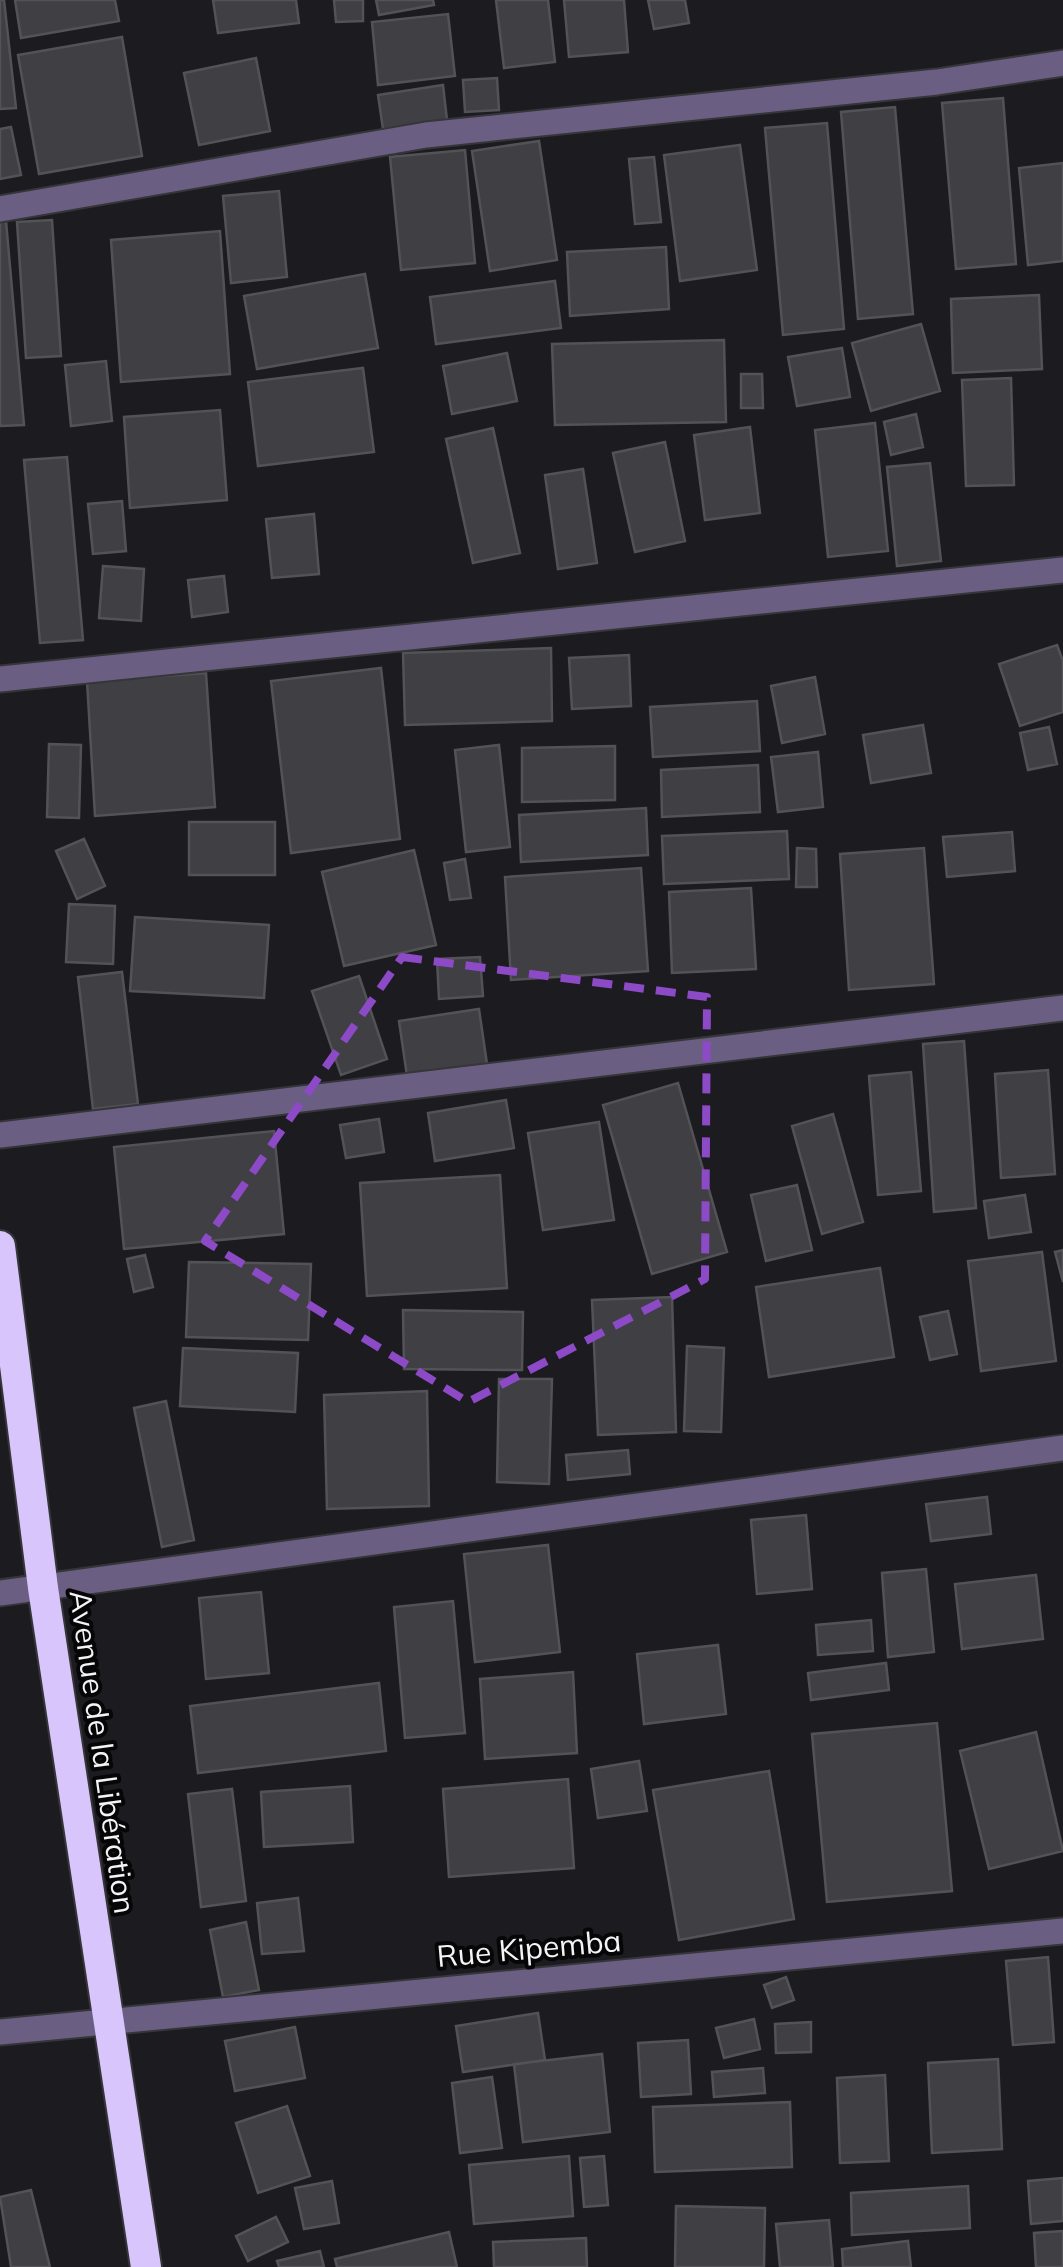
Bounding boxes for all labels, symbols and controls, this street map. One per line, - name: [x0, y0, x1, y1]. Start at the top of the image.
- street label: Avenue de la Libération: [61, 1588, 145, 1916]
- street label: Rue Kipemba: [435, 1921, 623, 1975]

